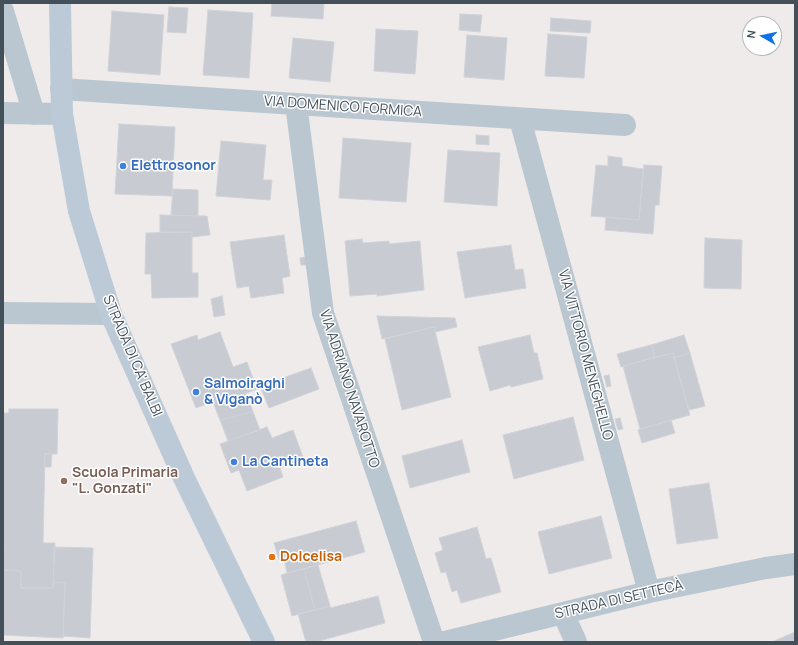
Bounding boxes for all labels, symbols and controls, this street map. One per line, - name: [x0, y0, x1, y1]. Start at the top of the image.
- north arrow: [742, 16, 782, 56]
- text: N: [743, 29, 759, 39]
- street label: VIA DOMENICO FORMICA: [264, 93, 422, 121]
- place label: Elettrosonor: [131, 158, 216, 174]
- marker: Elettrosonor: [118, 161, 128, 171]
- street label: VIA VITTORIO MENEGHELLO: [554, 268, 616, 442]
- street label: STRADA DI CA' BALBI: [99, 293, 165, 419]
- street label: VIA ADRIANO NAVAROTTO: [315, 308, 383, 470]
- place label: Salmoiraghi & Viganò: [204, 376, 285, 408]
- marker: Salmoiraghi & Viganò: [191, 387, 201, 397]
- place label: La Cantineta: [242, 454, 329, 470]
- marker: La Cantineta: [229, 457, 239, 467]
- place label: Scuola Primaria "L. Gonzati": [72, 465, 178, 498]
- marker: Scuola Primaria "L. Gonzati": [59, 476, 69, 486]
- place label: Dolcelisa: [280, 549, 342, 565]
- marker: Dolcelisa: [267, 552, 277, 562]
- street label: STRADA DI SETTECÀ: [553, 577, 685, 623]

